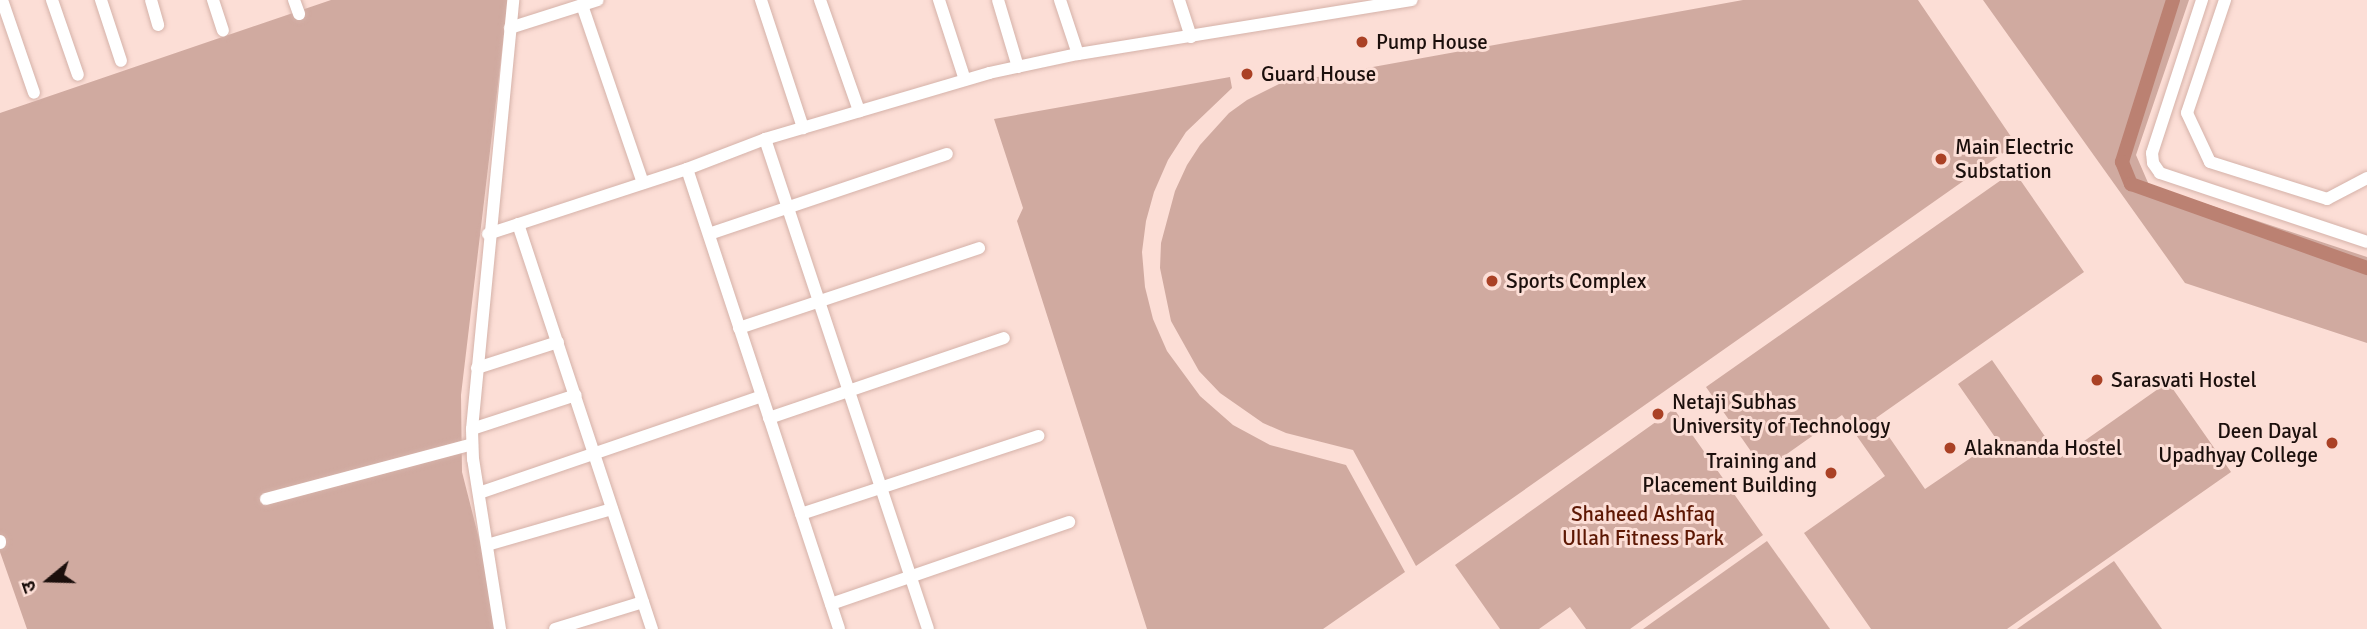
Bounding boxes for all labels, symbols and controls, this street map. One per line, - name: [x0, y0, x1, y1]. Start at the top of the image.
- place label: Pump House: [1376, 29, 1488, 55]
- marker: Pump House: [1354, 34, 1370, 50]
- place label: Guard House: [1261, 61, 1376, 87]
- marker: Guard House: [1239, 66, 1255, 82]
- place label: Main Electric Substation: [1955, 134, 2074, 184]
- marker: Main Electric Substation: [1933, 151, 1949, 167]
- place label: Sports Complex: [1506, 268, 1646, 294]
- marker: Sports Complex: [1484, 273, 1500, 289]
- place label: Sarasvati Hostel: [2111, 367, 2257, 393]
- marker: Sarasvati Hostel: [2089, 372, 2105, 388]
- place label: Netaji Subhas University of Technology: [1672, 389, 1890, 439]
- marker: Netaji Subhas University of Technology: [1650, 406, 1666, 422]
- place label: Deen Dayal Upadhyay College: [2158, 418, 2318, 468]
- place label: Alaknanda Hostel: [1964, 435, 2122, 461]
- marker: Deen Dayal Upadhyay College: [2324, 435, 2340, 451]
- marker: Alaknanda Hostel: [1942, 440, 1958, 456]
- place label: Training and Placement Building: [1642, 448, 1817, 498]
- marker: Training and Placement Building: [1823, 465, 1839, 481]
- park label: Shaheed Ashfaq Ullah Fitness Park: [1562, 501, 1724, 551]
- north arrow: [14, 545, 84, 615]
- text: उ: [16, 578, 42, 596]

